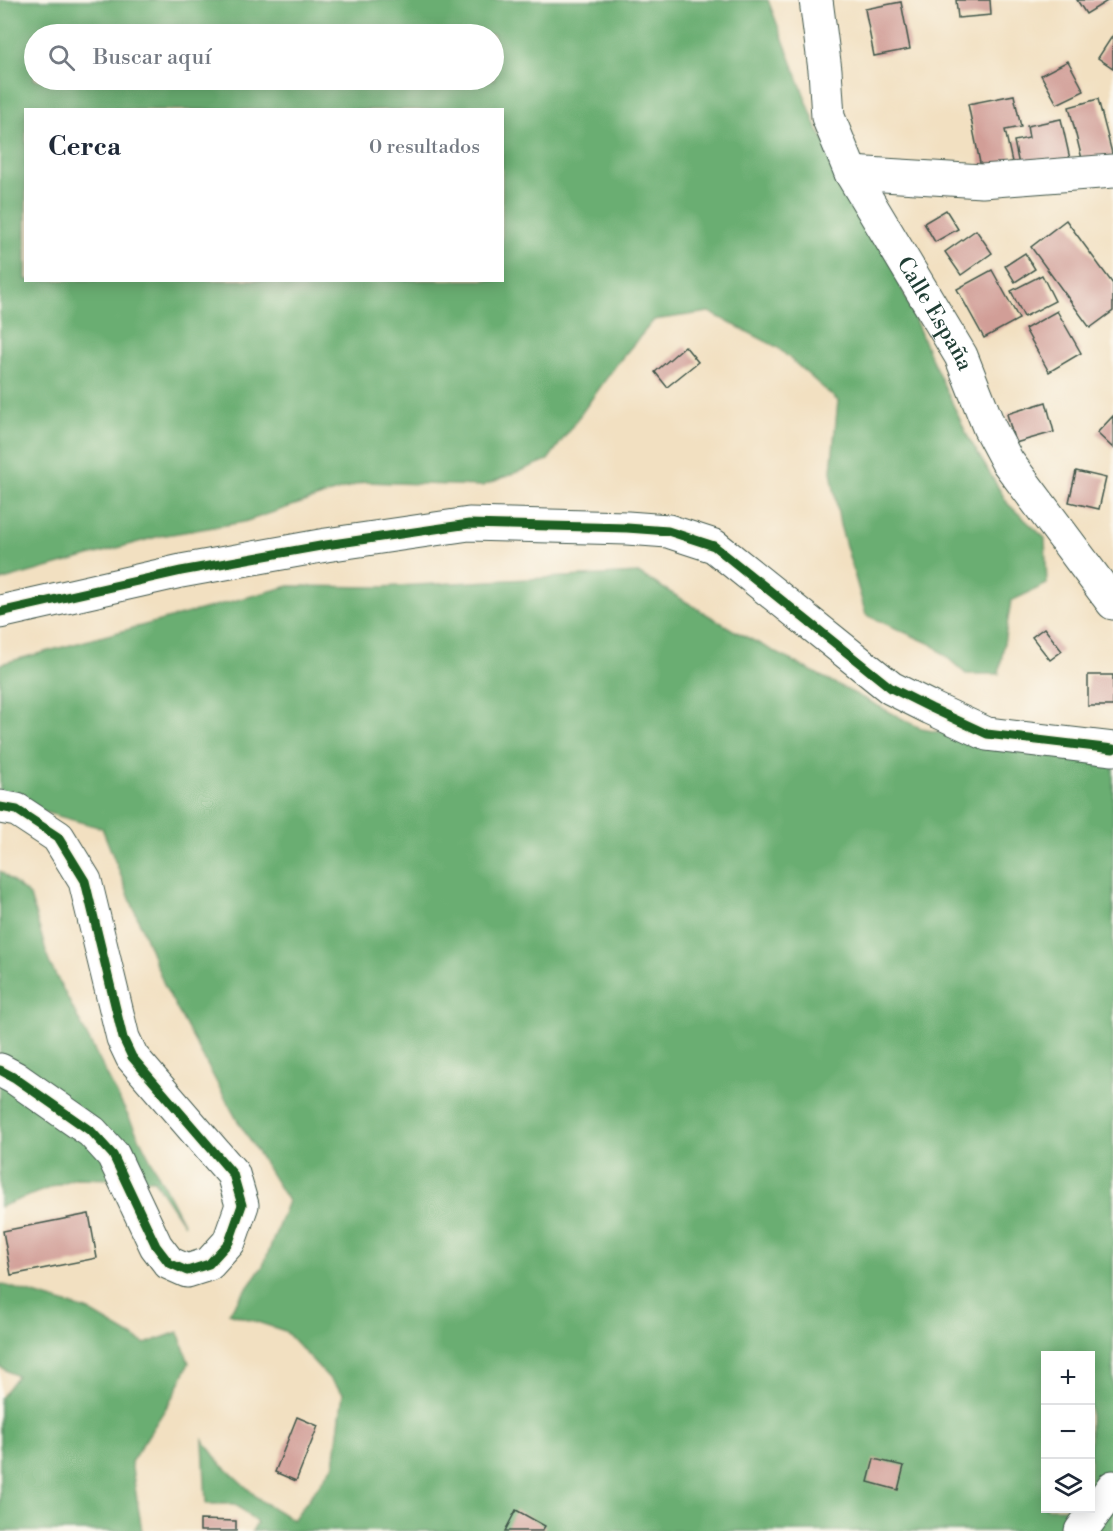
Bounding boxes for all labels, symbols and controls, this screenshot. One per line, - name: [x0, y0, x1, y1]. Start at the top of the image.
- search box: [24, 24, 504, 90]
- icon: search: [45, 41, 78, 74]
- text: Buscar aquí: [93, 44, 211, 71]
- text: Cerca: [48, 131, 121, 163]
- text: 0 resultados: [369, 135, 480, 160]
- street label: Calle España: [891, 252, 979, 375]
- map controls: [1041, 1351, 1095, 1513]
- button: +: [1041, 1351, 1095, 1405]
- button: −: [1041, 1405, 1095, 1459]
- button: layers: [1041, 1459, 1095, 1513]

